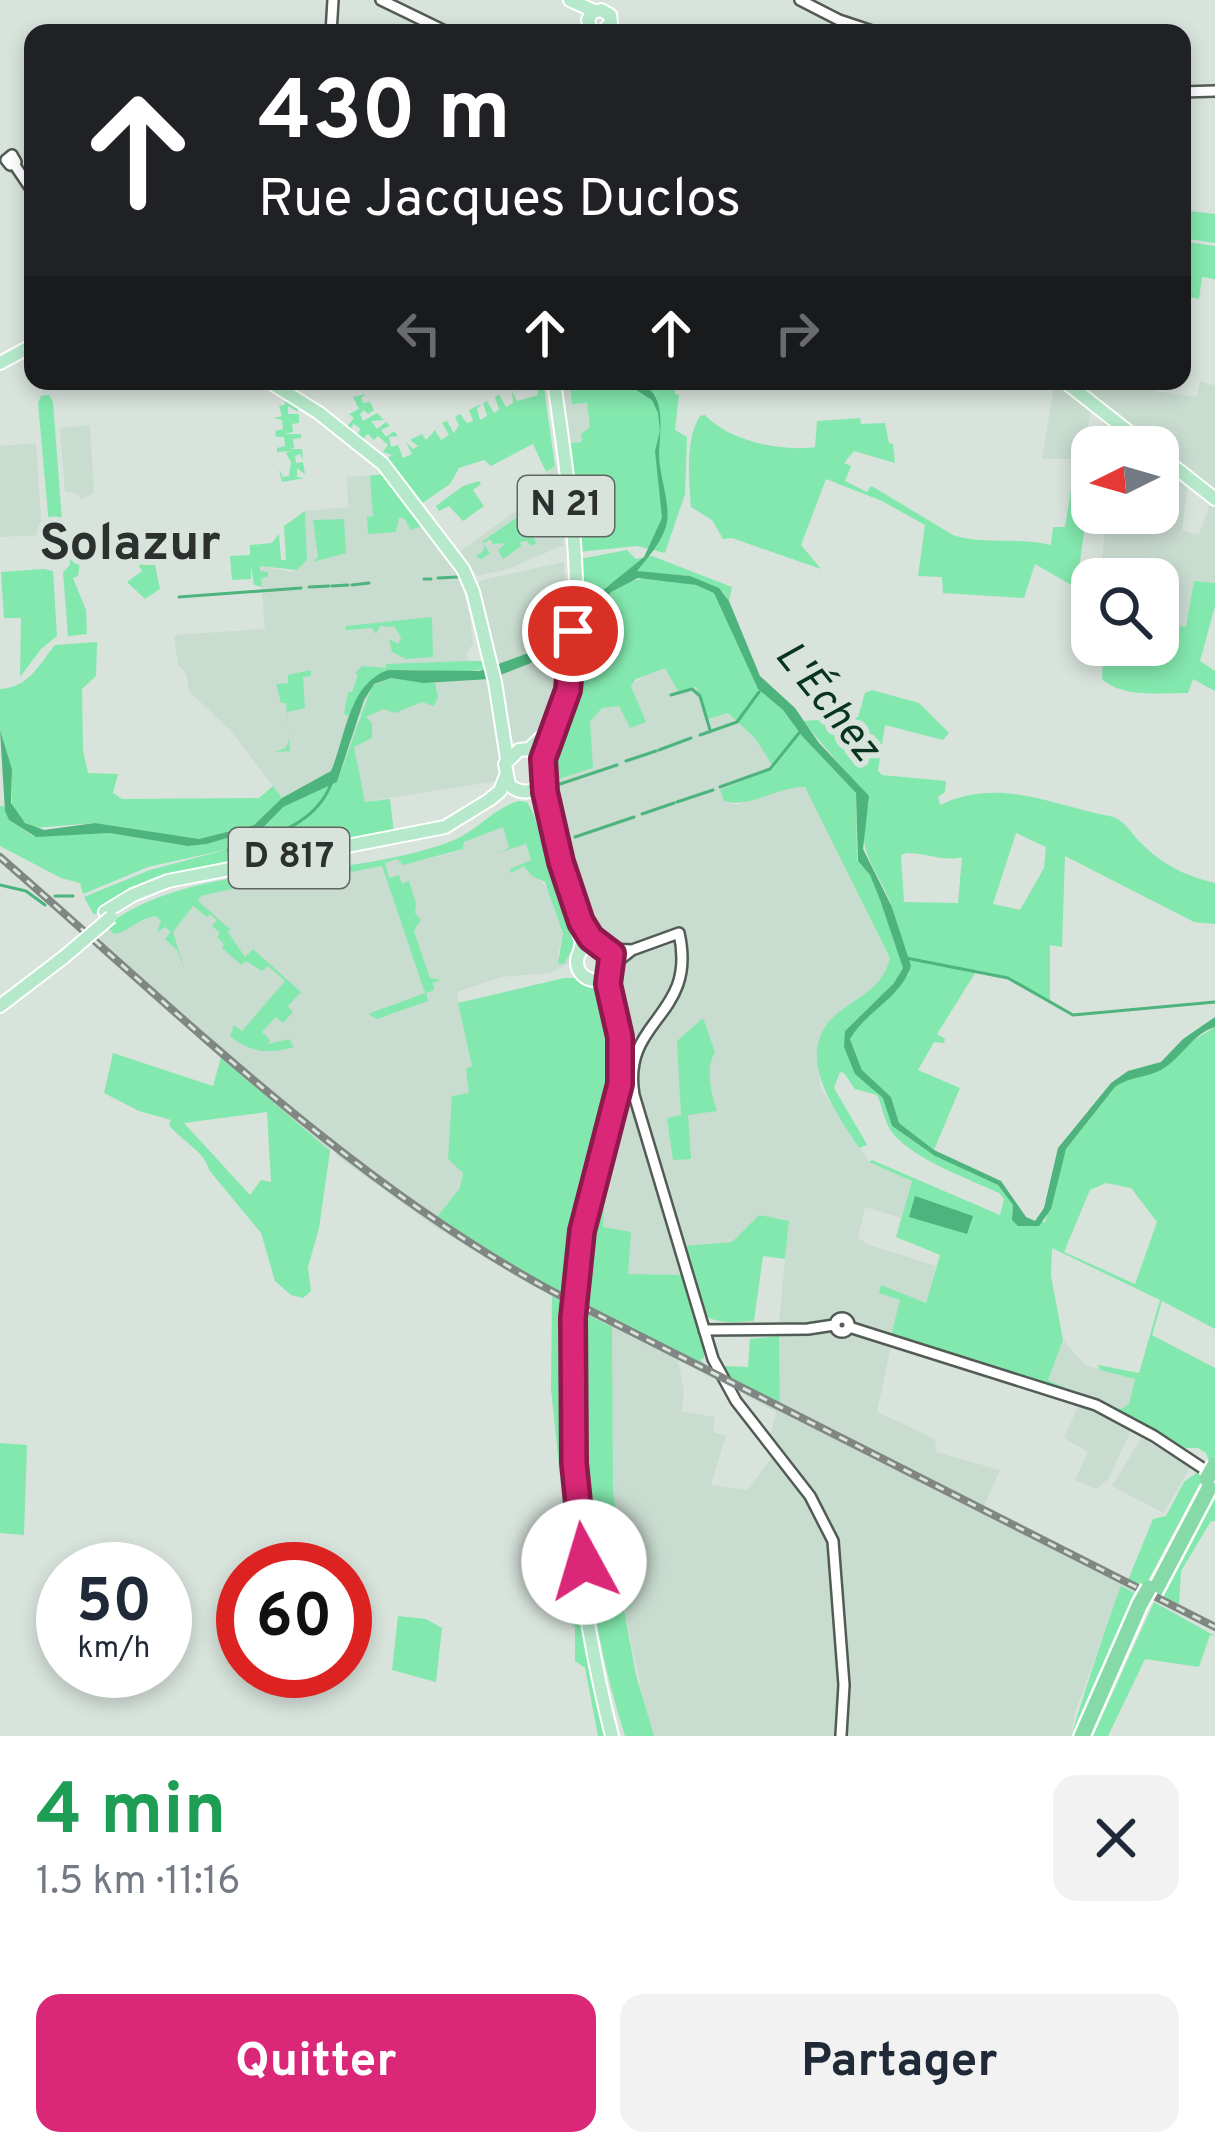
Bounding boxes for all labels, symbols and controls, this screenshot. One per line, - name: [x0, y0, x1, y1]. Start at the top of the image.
- text: 430 m: [258, 63, 511, 169]
- icon: ahead: [60, 72, 216, 228]
- text: Rue Jacques Duclos: [258, 167, 741, 236]
- icon: left: [386, 300, 452, 366]
- icon: ahead: [512, 300, 578, 366]
- icon: ahead: [638, 300, 704, 366]
- icon: right: [764, 300, 830, 366]
- north arrow: [1071, 426, 1179, 534]
- map controls: [1071, 426, 1179, 666]
- road number: N 21: [518, 476, 614, 536]
- district label: Solazur: [39, 514, 221, 579]
- button: search: [1071, 558, 1179, 666]
- pin: [522, 580, 624, 682]
- icon: arrive: [540, 598, 606, 664]
- water label: L'Échez: [761, 631, 893, 775]
- road number: D 817: [229, 828, 349, 888]
- position arrow: [521, 1499, 647, 1625]
- speed limit sign: 60: [216, 1542, 372, 1698]
- text: 50: [76, 1567, 152, 1643]
- text: km/h: [78, 1631, 150, 1668]
- text: 4 min: [36, 1768, 226, 1860]
- button: close: [1053, 1775, 1179, 1901]
- text: 1.5 km · 11:16: [36, 1859, 241, 1908]
- button: Quitter: [36, 1994, 596, 2132]
- button: Partager: [620, 1994, 1179, 2132]

